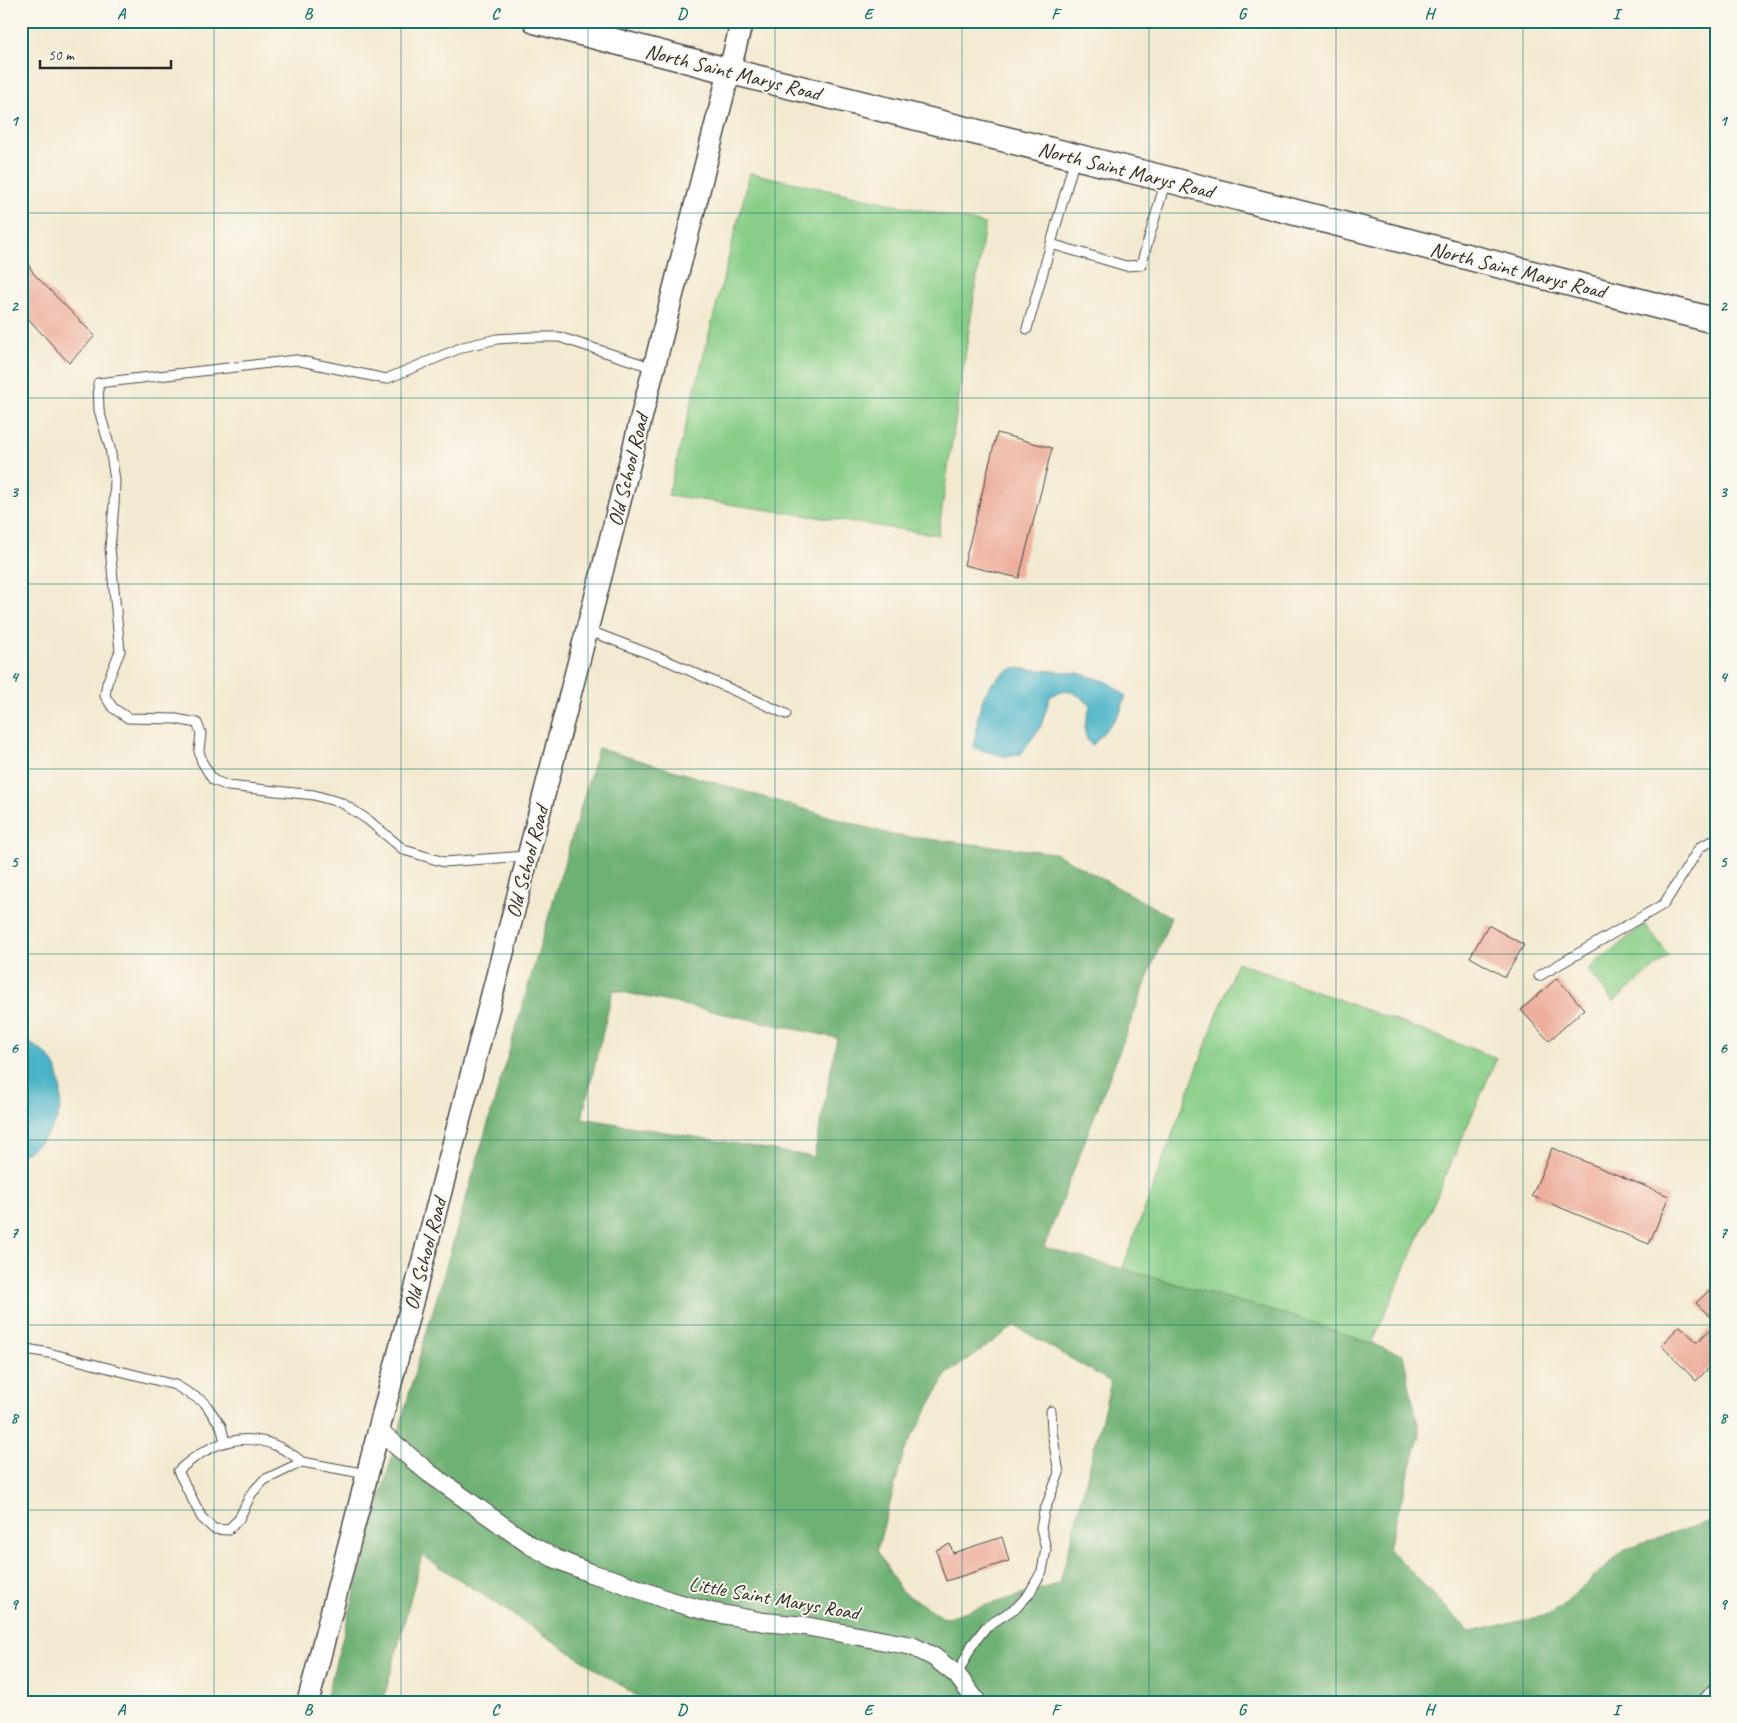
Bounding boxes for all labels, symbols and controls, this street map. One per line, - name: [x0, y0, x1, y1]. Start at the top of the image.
- text: A: [117, 4, 127, 24]
- text: B: [304, 4, 314, 24]
- text: C: [491, 4, 501, 24]
- text: D: [677, 4, 688, 24]
- text: E: [864, 4, 875, 24]
- text: F: [1051, 4, 1062, 24]
- text: G: [1238, 4, 1248, 24]
- text: H: [1424, 4, 1436, 24]
- text: I: [1613, 4, 1623, 24]
- scale bar: [40, 38, 171, 70]
- street label: North Saint Marys Road: [643, 38, 826, 107]
- text: 50 m: [48, 46, 75, 65]
- text: 1: [10, 111, 19, 131]
- text: 1: [1719, 111, 1728, 131]
- street label: North Saint Marys Road: [1036, 136, 1219, 205]
- street label: North Saint Marys Road: [1428, 236, 1611, 305]
- text: 2: [10, 296, 19, 316]
- text: 2: [1719, 296, 1728, 316]
- street label: Old School Road: [601, 408, 655, 529]
- text: 3: [10, 482, 19, 502]
- text: 3: [1719, 482, 1728, 502]
- text: 4: [10, 667, 19, 687]
- text: 4: [1719, 667, 1728, 687]
- street label: Old School Road: [500, 801, 555, 921]
- text: 5: [11, 852, 20, 872]
- text: 5: [1720, 852, 1729, 872]
- text: 6: [10, 1038, 19, 1058]
- text: 6: [1719, 1038, 1728, 1058]
- street label: Old School Road: [398, 1193, 453, 1313]
- text: 7: [10, 1223, 19, 1243]
- text: 7: [1719, 1223, 1728, 1243]
- text: 8: [10, 1408, 19, 1428]
- text: 8: [1719, 1408, 1728, 1428]
- street label: Little Saint Marys Road: [687, 1570, 864, 1626]
- text: 9: [10, 1594, 19, 1614]
- text: 9: [1719, 1594, 1728, 1614]
- text: A: [117, 1700, 127, 1720]
- text: B: [304, 1700, 314, 1720]
- text: C: [491, 1700, 501, 1720]
- text: D: [677, 1700, 688, 1720]
- text: E: [864, 1700, 875, 1720]
- text: F: [1051, 1700, 1062, 1720]
- text: G: [1238, 1700, 1248, 1720]
- text: H: [1424, 1700, 1436, 1720]
- text: I: [1613, 1700, 1623, 1720]

